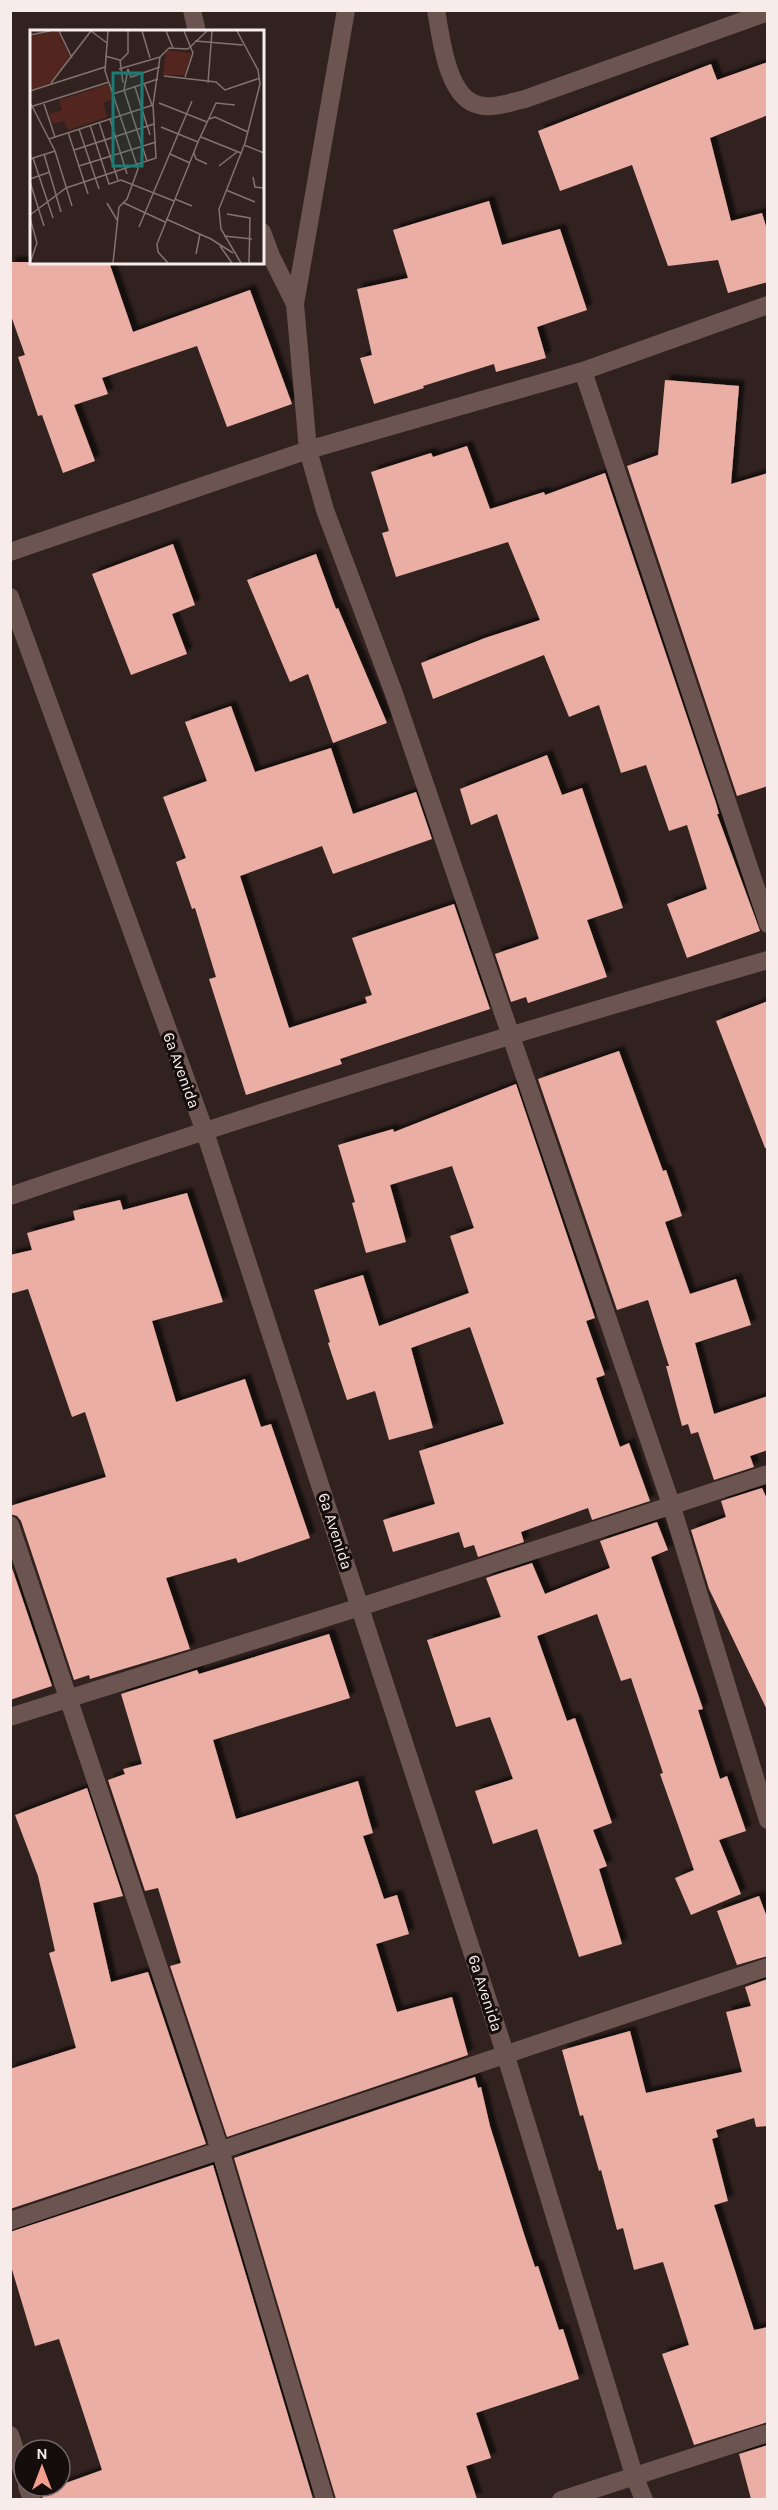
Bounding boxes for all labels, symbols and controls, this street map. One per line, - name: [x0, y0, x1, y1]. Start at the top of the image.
- inset map: [30, 30, 264, 264]
- street label: 6ª Avenida: [159, 1030, 204, 1111]
- street label: 6ª Avenida: [314, 1490, 357, 1572]
- street label: 6ª Avenida: [464, 1952, 507, 2034]
- north arrow: [12, 2438, 72, 2498]
- text: N: [36, 2444, 48, 2463]

